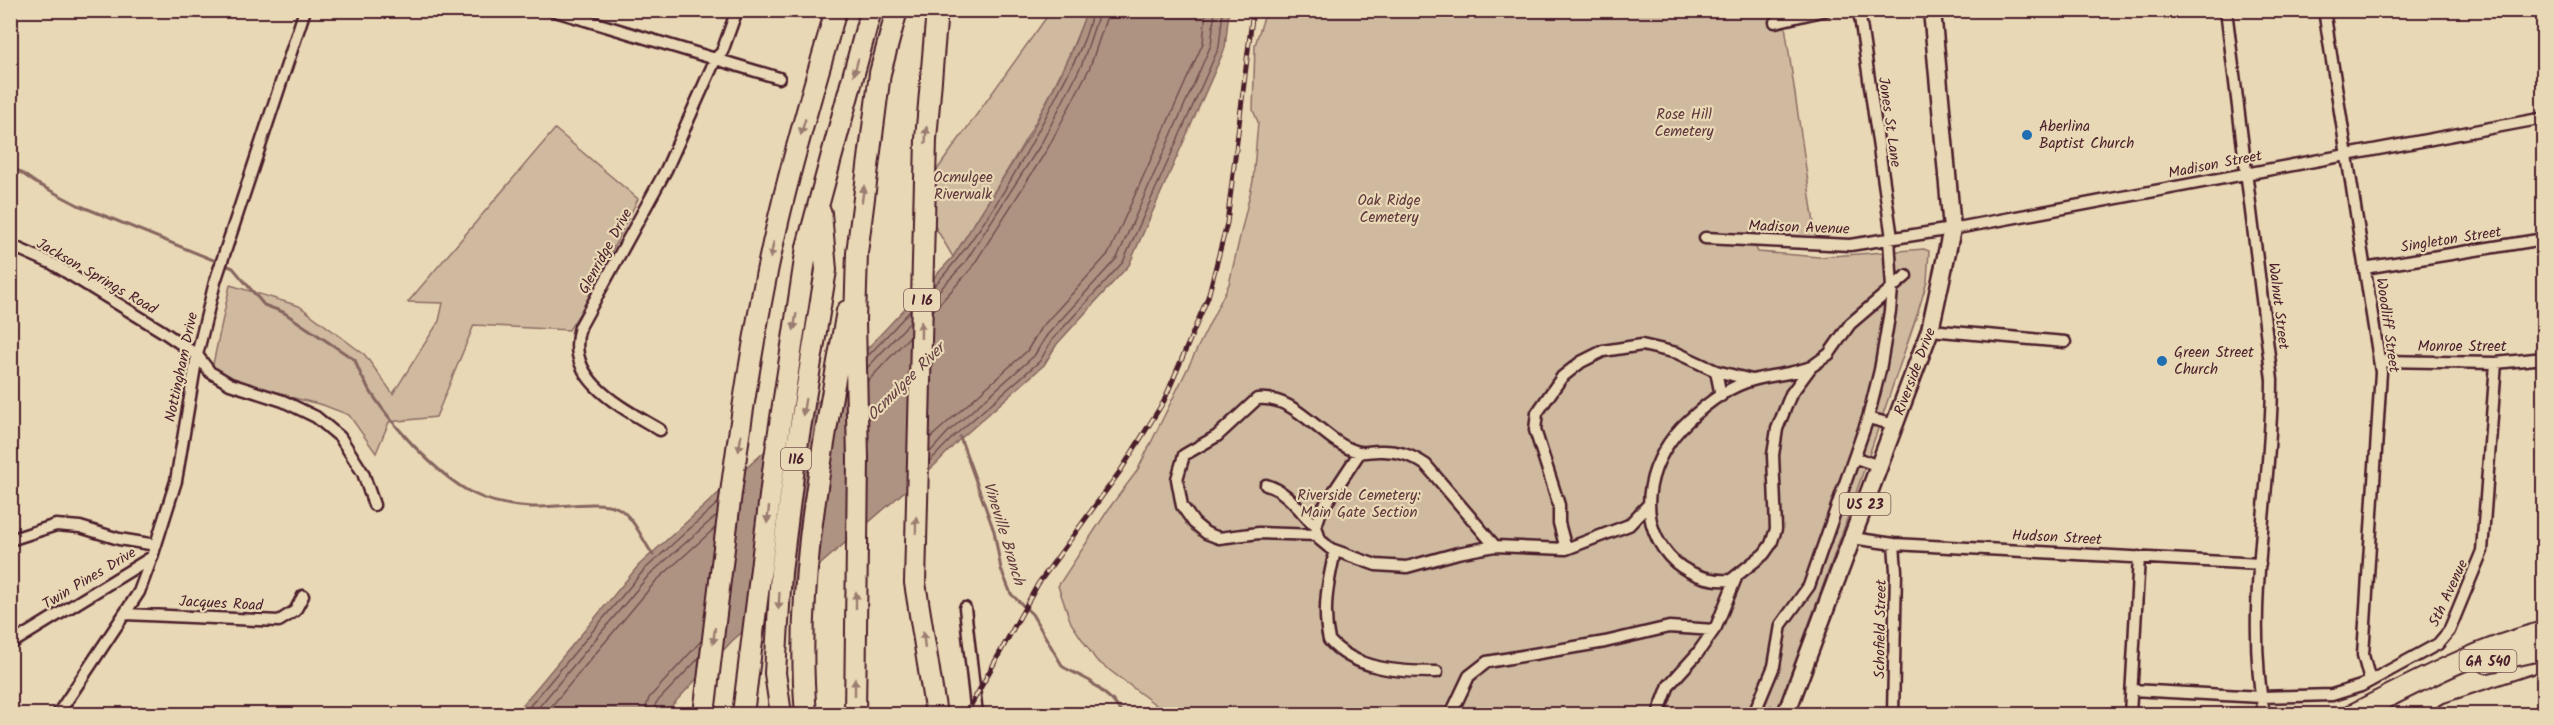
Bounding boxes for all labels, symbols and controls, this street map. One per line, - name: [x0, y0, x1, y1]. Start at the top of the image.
- one-way arrow: [851, 58, 860, 76]
- street label: Jones St Lane: [1871, 76, 1907, 169]
- park label: Rose Hill Cemetery: [1655, 103, 1714, 144]
- place label: Aberlina Baptist Church: [2039, 115, 2134, 156]
- one-way arrow: [797, 118, 807, 137]
- one-way arrow: [922, 125, 931, 144]
- marker: Aberlina Baptist Church: [2020, 128, 2034, 142]
- street label: Madison Street: [2166, 144, 2264, 186]
- park label: Ocmulgee Riverwalk: [933, 166, 993, 207]
- one-way arrow: [858, 185, 868, 204]
- park label: Oak Ridge Cemetery: [1358, 189, 1421, 230]
- street label: Glenridge Drive: [572, 204, 639, 299]
- street label: Madison Avenue: [1748, 214, 1850, 242]
- street label: Singleton Street: [2399, 220, 2503, 260]
- street label: Jackson Springs Road: [32, 232, 162, 322]
- one-way arrow: [767, 241, 776, 260]
- street label: Walnut Street: [2261, 261, 2295, 351]
- street label: Woodliff Street: [2368, 276, 2406, 374]
- road number: I 16: [904, 289, 940, 311]
- street label: Nottingham Drive: [159, 310, 205, 424]
- one-way arrow: [791, 313, 800, 332]
- one-way arrow: [916, 320, 926, 339]
- street label: Riverside Drive: [1888, 324, 1943, 419]
- water label: Ocmulgee River: [861, 335, 954, 427]
- street label: Monroe Street: [2417, 335, 2507, 359]
- place label: Green Street Church: [2174, 341, 2254, 382]
- marker: Green Street Church: [2155, 354, 2169, 368]
- one-way arrow: [799, 398, 808, 417]
- one-way arrow: [735, 433, 744, 452]
- road number: I16: [781, 448, 811, 470]
- water label: Vineville Branch: [976, 478, 1032, 590]
- park label: Riverside Cemetery: Main Gate Section: [1297, 484, 1421, 525]
- road number: US 23: [1840, 493, 1890, 515]
- one-way arrow: [763, 506, 772, 525]
- one-way arrow: [912, 515, 921, 534]
- street label: Hudson Street: [2011, 524, 2103, 552]
- street label: Twin Pines Drive: [38, 541, 141, 616]
- street label: 5th Avenue: [2423, 555, 2475, 631]
- street label: Schofield Street: [1868, 579, 1894, 679]
- street label: Jacques Road: [178, 590, 264, 618]
- one-way arrow: [775, 591, 784, 610]
- one-way arrow: [851, 591, 860, 610]
- one-way arrow: [709, 626, 718, 645]
- one-way arrow: [919, 631, 929, 650]
- road number: GA 540: [2460, 650, 2516, 672]
- one-way arrow: [850, 677, 860, 696]

